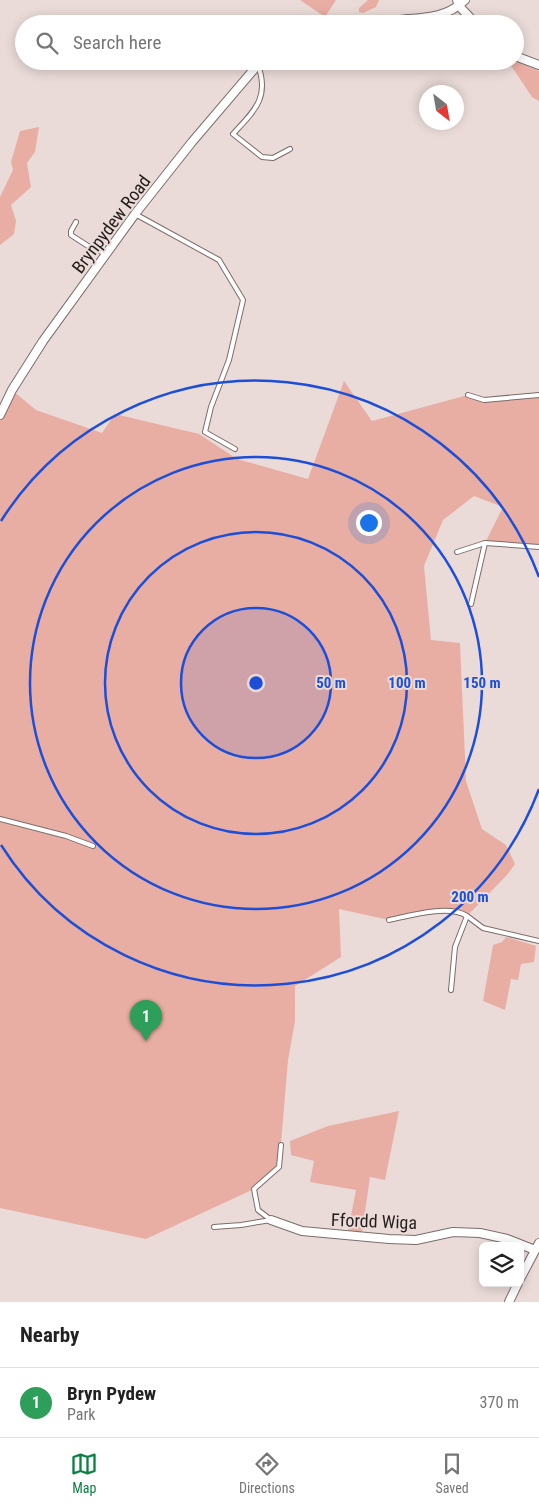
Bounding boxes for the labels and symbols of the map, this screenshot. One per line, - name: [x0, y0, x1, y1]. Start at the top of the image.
- north arrow: [419, 85, 464, 130]
- street label: Brynpydew Road: [67, 171, 155, 277]
- your location: [356, 510, 382, 536]
- centre of rings: [247, 674, 265, 692]
- text: 50 m: [316, 674, 346, 692]
- text: 100 m: [388, 674, 426, 692]
- text: 150 m: [463, 674, 501, 692]
- text: 200 m: [451, 888, 489, 906]
- pin: 1: [130, 1000, 162, 1041]
- street label: Ffordd Wiga: [331, 1209, 417, 1233]

